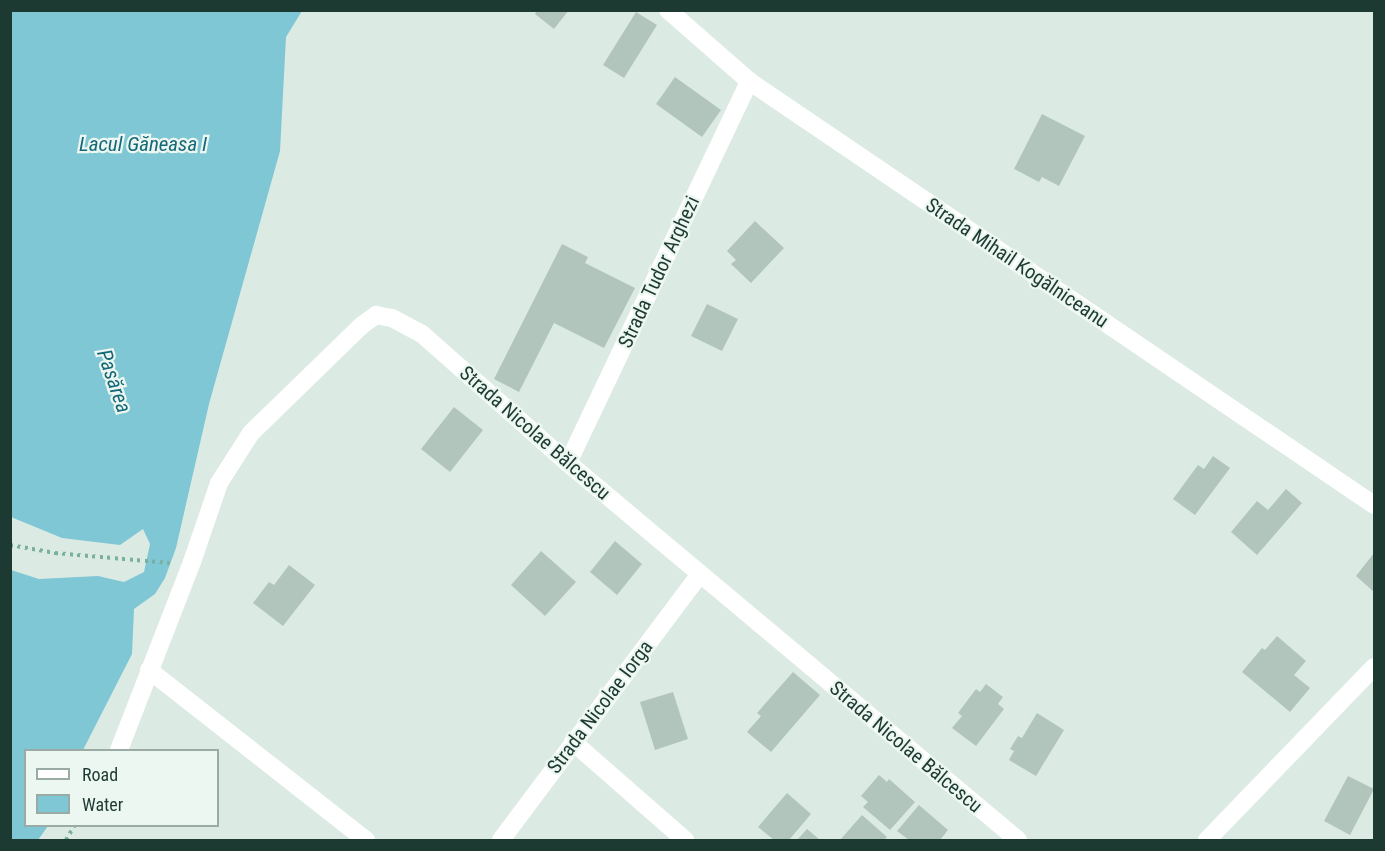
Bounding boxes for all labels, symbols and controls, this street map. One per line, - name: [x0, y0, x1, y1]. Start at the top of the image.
- water label: Lacul Găneasa I: [79, 131, 207, 157]
- street label: Strada Tudor Arghezi: [613, 192, 705, 352]
- street label: Strada Mihail Kogălniceanu: [921, 193, 1113, 333]
- water label: Pasărea: [91, 346, 137, 416]
- street label: Strada Nicolae Bălcescu: [455, 361, 615, 505]
- street label: Strada Nicolae Iorga: [542, 636, 658, 778]
- street label: Strada Nicolae Bălcescu: [825, 676, 987, 818]
- legend: [24, 749, 219, 827]
- text: Road: [82, 764, 118, 785]
- text: Water: [82, 794, 123, 815]

